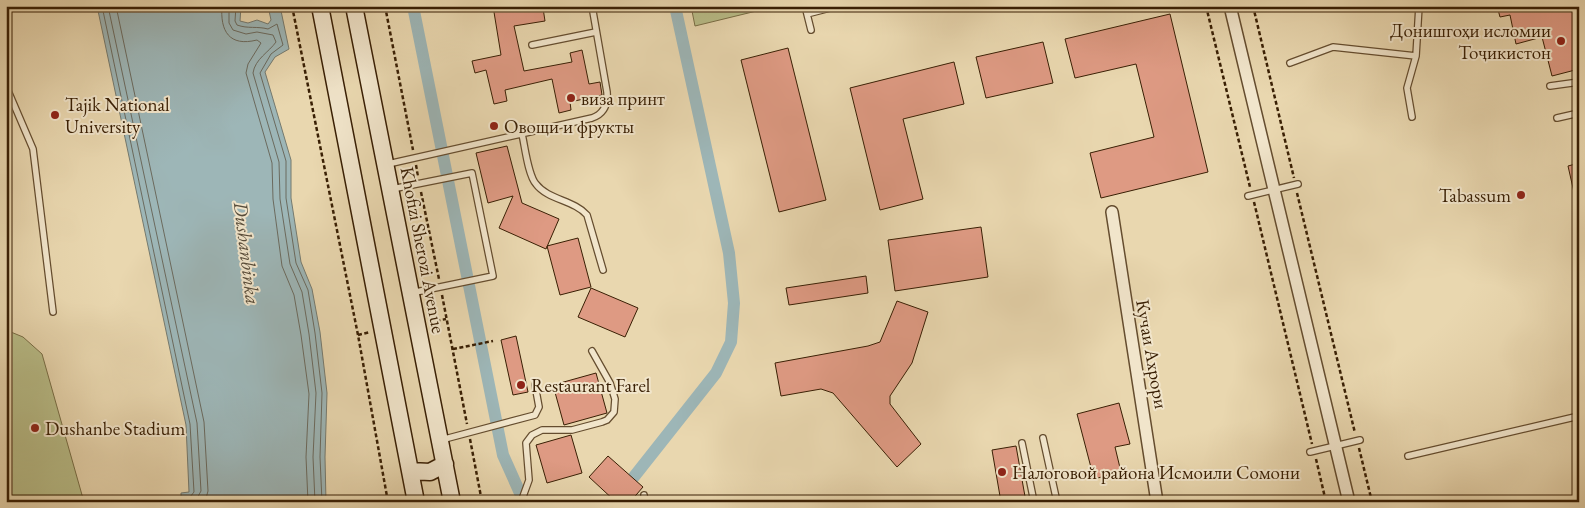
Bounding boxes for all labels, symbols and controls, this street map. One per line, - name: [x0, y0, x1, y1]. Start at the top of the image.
- place label: Донишгоҳи исломии Тоҷикистон: [1390, 18, 1551, 65]
- marker: Донишгоҳи исломии Тоҷикистон: [1555, 35, 1567, 47]
- place label: виза принт: [581, 86, 665, 111]
- place label: Tajik National University: [65, 92, 170, 139]
- marker: виза принт: [565, 92, 577, 104]
- marker: Tajik National University: [49, 109, 61, 121]
- place label: Овощи и фрукты: [504, 114, 634, 139]
- marker: Овощи и фрукты: [488, 120, 500, 132]
- street label: Khofizi Sherozi Avenue: [395, 165, 451, 335]
- place label: Tabassum: [1439, 183, 1511, 208]
- marker: Tabassum: [1515, 189, 1527, 201]
- water label: Dushanbinka: [228, 199, 266, 306]
- street label: Кучаи Ахрори: [1130, 297, 1174, 411]
- place label: Restaurant Farel: [531, 373, 651, 398]
- marker: Restaurant Farel: [515, 379, 527, 391]
- place label: Dushanbe Stadium: [45, 416, 186, 441]
- marker: Dushanbe Stadium: [29, 422, 41, 434]
- place label: Налоговой района Исмоили Сомони: [1012, 460, 1300, 485]
- marker: Налоговой района Исмоили Сомони: [996, 466, 1008, 478]

